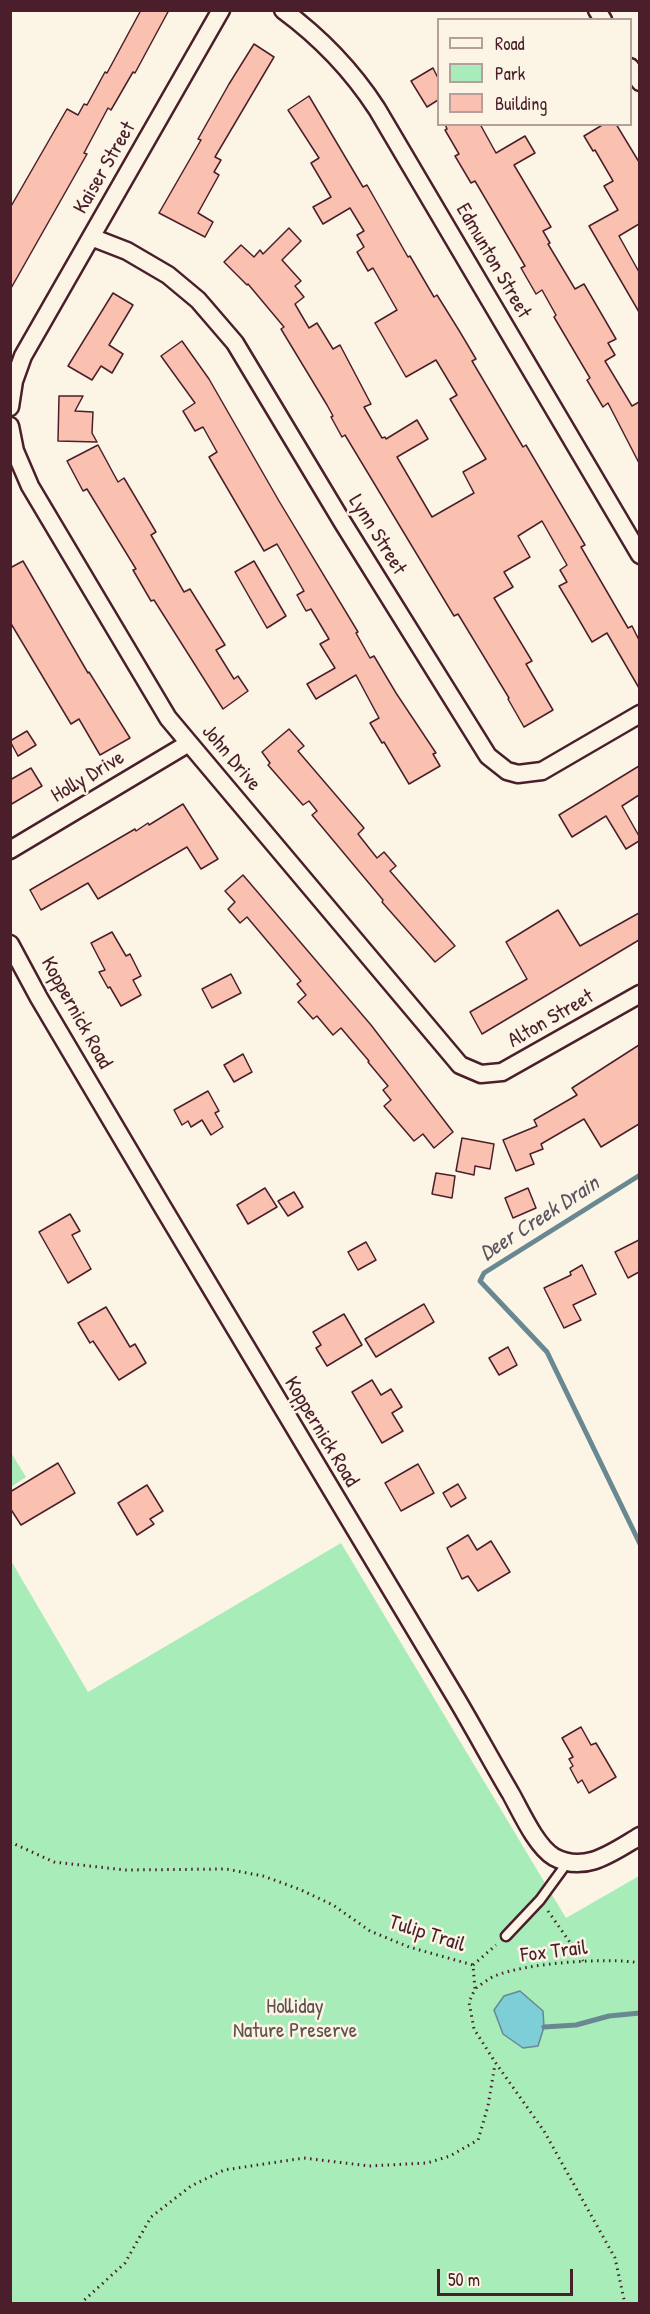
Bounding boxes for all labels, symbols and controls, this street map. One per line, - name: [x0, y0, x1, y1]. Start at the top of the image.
- legend: [437, 18, 632, 126]
- text: Road: [495, 31, 525, 56]
- text: Park: [495, 61, 525, 86]
- text: Building: [495, 91, 547, 116]
- street label: Kaiser Street: [69, 117, 141, 219]
- street label: Edmunton Street: [450, 199, 536, 323]
- street label: Lynn Street: [343, 490, 411, 580]
- street label: John Drive: [196, 720, 266, 796]
- street label: Holly Drive: [47, 745, 129, 809]
- street label: Koppernick Road: [35, 953, 117, 1073]
- street label: Alton Street: [504, 984, 598, 1054]
- water label: Deer Creek Drain: [476, 1171, 604, 1267]
- street label: Koppernick Road: [278, 1372, 364, 1492]
- street label: Tulip Trail: [386, 1910, 468, 1958]
- street label: Fox Trail: [519, 1935, 589, 1969]
- park label: Holliday Nature Preserve: [233, 1994, 357, 2044]
- scale bar: [440, 2257, 576, 2295]
- text: 50 m: [448, 2267, 480, 2292]

